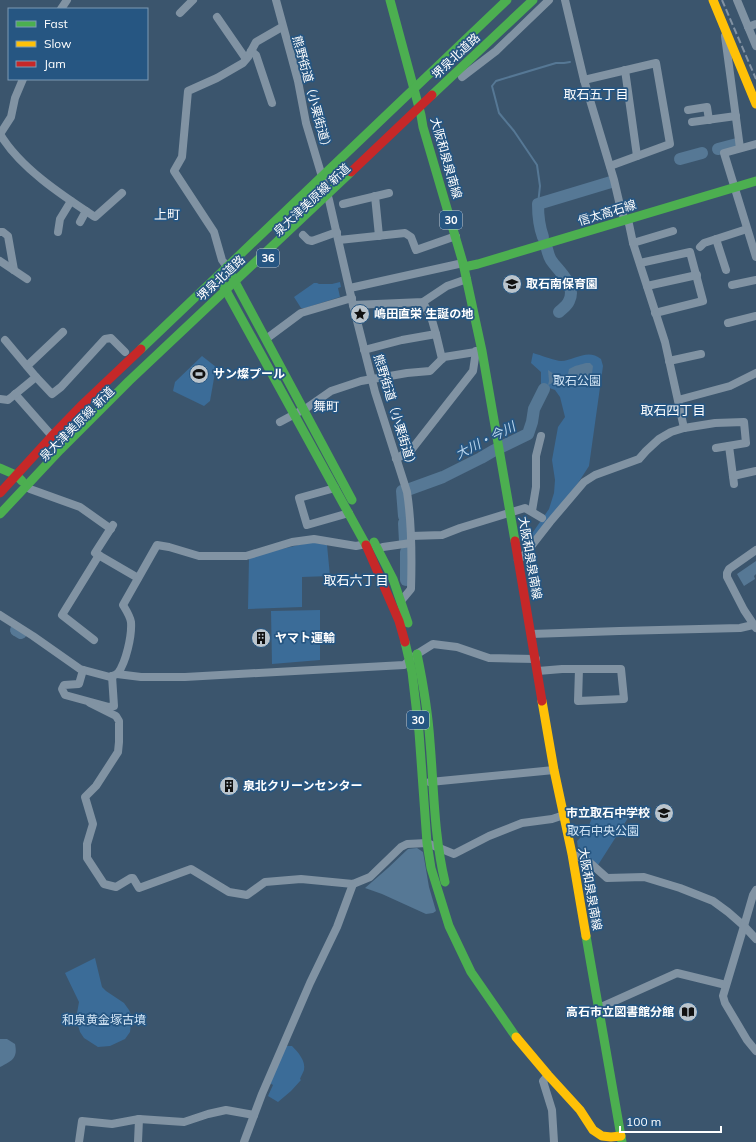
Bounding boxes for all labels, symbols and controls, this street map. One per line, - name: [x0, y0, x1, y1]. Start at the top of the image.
- legend: [8, 8, 148, 80]
- text: Fast: [44, 16, 68, 31]
- street label: 堺泉北道路: [429, 30, 483, 82]
- street label: 熊野街道（小栗街道）: [290, 34, 335, 154]
- text: Slow: [44, 36, 72, 51]
- text: Jam: [44, 56, 66, 71]
- district label: 取石五丁目: [563, 86, 629, 102]
- street label: 大阪和泉泉南線: [428, 115, 465, 200]
- street label: 泉大津美原線 新道: [270, 160, 353, 239]
- street label: 信太高石線: [576, 197, 638, 228]
- district label: 上町: [154, 206, 180, 222]
- road number: 30: [440, 211, 462, 229]
- road number: 36: [257, 249, 279, 267]
- street label: 堺泉北道路: [194, 252, 248, 304]
- school or university icon: 取石南保育園: [501, 273, 523, 295]
- place label: 取石南保育園: [526, 276, 598, 291]
- place icon: 嶋田直栄 生誕の地: [349, 303, 371, 325]
- place label: 嶋田直栄 生誕の地: [374, 306, 473, 321]
- street label: 熊野街道（小栗街道）: [371, 352, 420, 471]
- sports icon: サン燦プール: [188, 363, 210, 385]
- place label: サン燦プール: [213, 366, 285, 381]
- park label: 取石公園: [553, 373, 601, 388]
- street label: 泉大津美原線 新道: [36, 383, 117, 464]
- district label: 舞町: [313, 398, 339, 414]
- district label: 取石四丁目: [640, 402, 706, 418]
- water label: 大川・今川: [452, 417, 519, 462]
- street label: 大阪和泉泉南線: [516, 515, 545, 601]
- district label: 取石六丁目: [323, 572, 389, 588]
- building icon: ヤマト運輸: [250, 627, 272, 649]
- place label: ヤマト運輸: [275, 630, 335, 645]
- road number: 30: [407, 711, 429, 729]
- building icon: 泉北クリーンセンター: [218, 775, 240, 797]
- place label: 泉北クリーンセンター: [243, 778, 362, 793]
- school or university icon: 市立取石中学校: [653, 802, 675, 824]
- place label: 市立取石中学校: [566, 805, 650, 820]
- park label: 取石中央公園: [567, 823, 639, 838]
- street label: 大阪和泉泉南線: [576, 846, 605, 932]
- library icon: 高石市立図書館分館: [677, 1001, 699, 1023]
- place label: 高石市立図書館分館: [566, 1004, 674, 1019]
- park label: 和泉黄金塚古墳: [62, 1012, 146, 1027]
- scale bar: [620, 1108, 721, 1134]
- text: 100 m: [626, 1114, 661, 1129]

